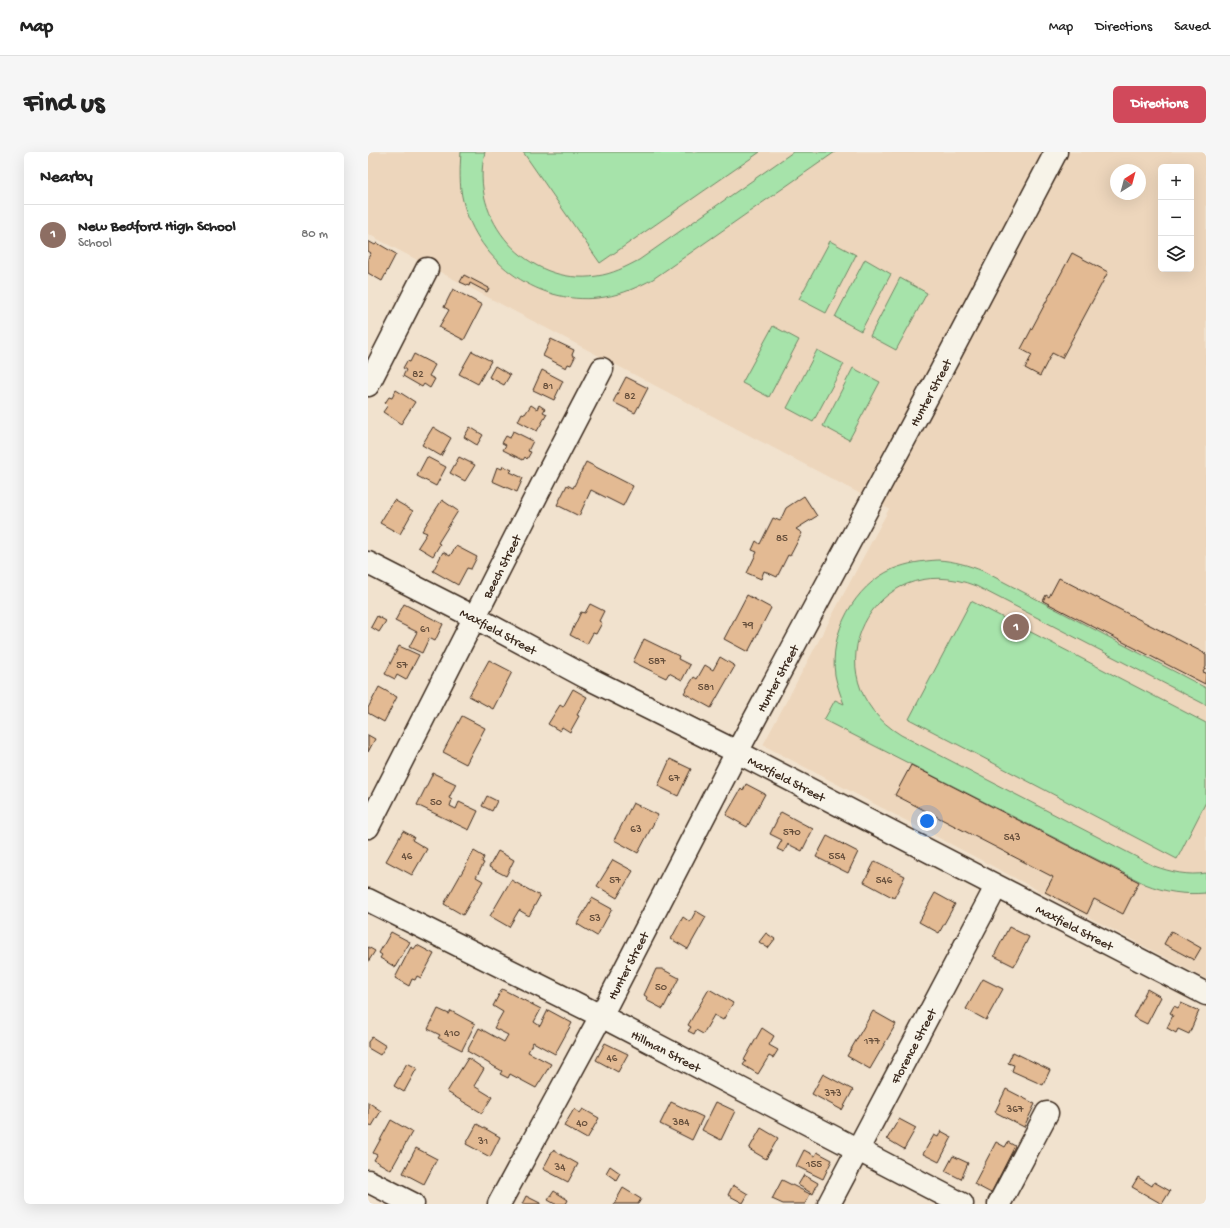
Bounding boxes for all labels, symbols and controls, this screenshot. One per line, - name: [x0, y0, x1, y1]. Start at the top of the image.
- text: Map: [20, 16, 53, 39]
- text: Map: [1049, 19, 1073, 36]
- text: Directions: [1095, 19, 1152, 36]
- text: Saved: [1174, 19, 1210, 36]
- button: Directions: [1113, 86, 1206, 123]
- text: Find us: [24, 88, 104, 121]
- north arrow: [1110, 164, 1146, 200]
- map controls: [1158, 164, 1194, 272]
- button: +: [1158, 164, 1194, 200]
- text: Nearby: [40, 168, 93, 188]
- button: −: [1158, 200, 1194, 236]
- text: New Bedford High School: [78, 218, 236, 236]
- text: 1: [50, 227, 56, 242]
- text: 80 m: [301, 227, 328, 242]
- text: School: [78, 236, 112, 251]
- button: layers: [1158, 236, 1194, 272]
- street label: Hunter Street: [908, 356, 957, 430]
- house number: 82: [412, 369, 424, 381]
- house number: 81: [543, 381, 553, 393]
- house number: 82: [624, 391, 636, 403]
- street label: Beech Street: [480, 531, 526, 602]
- house number: 85: [776, 533, 788, 545]
- street label: Maxfield Street: [457, 606, 540, 660]
- pin: 1: [1003, 612, 1029, 642]
- house number: 79: [741, 620, 754, 632]
- house number: 61: [420, 624, 430, 636]
- street label: Hunter Street: [755, 641, 804, 715]
- house number: 587: [648, 656, 666, 668]
- house number: 57: [396, 660, 408, 672]
- house number: 581: [698, 682, 714, 694]
- street label: Maxfield Street: [745, 754, 829, 807]
- house number: 67: [668, 773, 680, 785]
- house number: 50: [430, 797, 442, 809]
- your location: [917, 811, 937, 831]
- house number: 63: [630, 824, 642, 836]
- house number: 570: [783, 827, 801, 839]
- house number: 543: [1004, 832, 1021, 844]
- house number: 46: [402, 851, 413, 863]
- house number: 554: [829, 851, 846, 863]
- house number: 57: [609, 875, 621, 887]
- house number: 546: [876, 875, 893, 887]
- street label: Maxfield Street: [1033, 903, 1117, 956]
- house number: 53: [589, 913, 601, 925]
- street label: Hunter Street: [606, 928, 654, 1003]
- house number: 50: [655, 982, 667, 994]
- street label: Florence Street: [888, 1005, 941, 1088]
- house number: 410: [444, 1028, 460, 1040]
- street label: Hillman Street: [628, 1028, 704, 1077]
- house number: 177: [863, 1036, 880, 1048]
- house number: 46: [607, 1053, 618, 1065]
- house number: 373: [823, 1088, 842, 1100]
- house number: 367: [1005, 1104, 1024, 1116]
- house number: 384: [672, 1117, 690, 1129]
- house number: 40: [576, 1118, 588, 1130]
- house number: 31: [477, 1136, 488, 1148]
- house number: 155: [805, 1159, 822, 1171]
- house number: 34: [554, 1162, 566, 1174]

